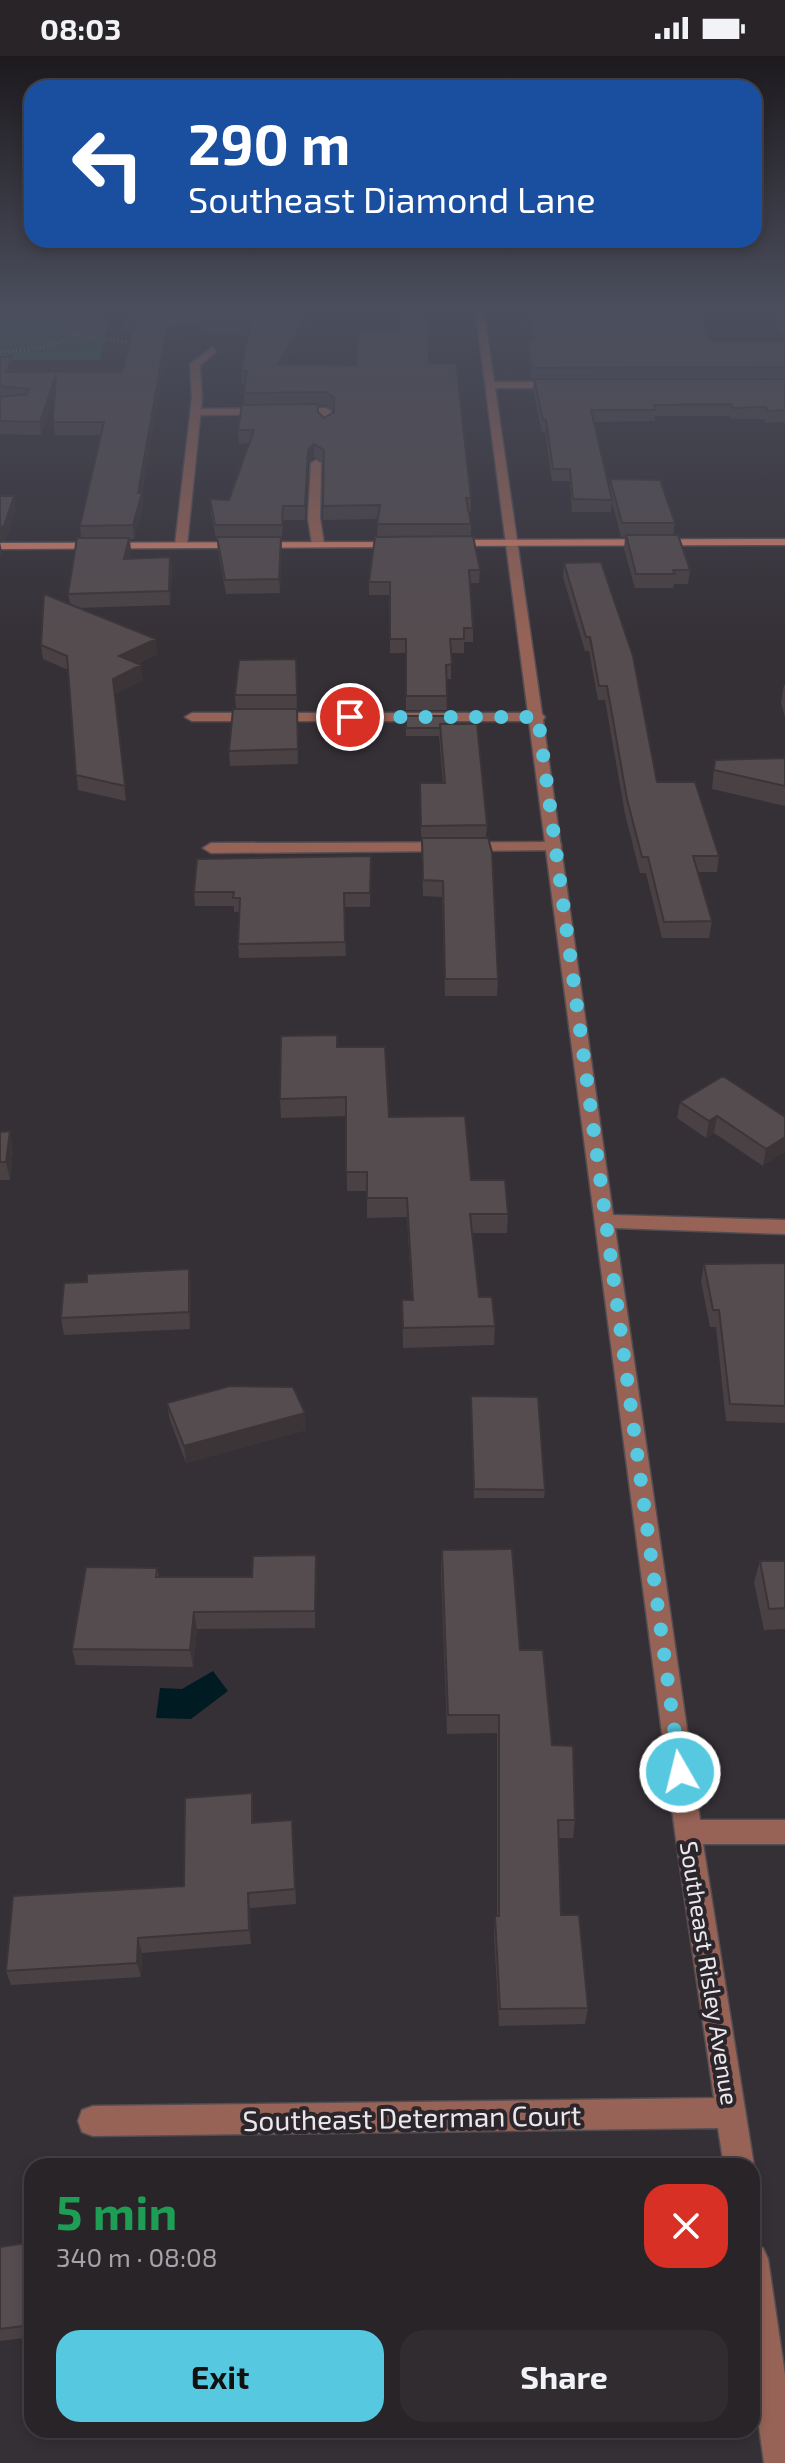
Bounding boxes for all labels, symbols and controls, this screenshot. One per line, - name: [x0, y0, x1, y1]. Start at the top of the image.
- text: 08:03: [40, 10, 121, 46]
- text: 290 m: [188, 109, 350, 176]
- icon: left: [56, 112, 160, 216]
- text: Southeast Diamond Lane: [188, 177, 596, 220]
- pin: [316, 683, 384, 751]
- icon: arrive: [328, 695, 372, 739]
- position arrow: [638, 1730, 722, 1814]
- street label: Southeast Risley Avenue: [675, 1839, 745, 2107]
- street label: Southeast Determan Court: [242, 2097, 582, 2137]
- text: 5 min: [56, 2182, 177, 2240]
- button: close: [644, 2184, 728, 2268]
- text: 340 m · 08:08: [56, 2241, 218, 2272]
- button: Exit: [56, 2330, 384, 2422]
- button: Share: [400, 2330, 728, 2422]

